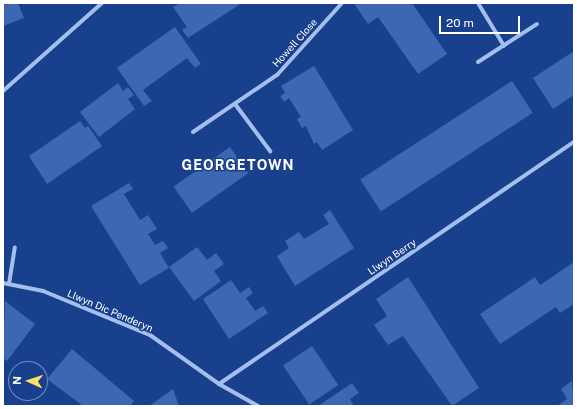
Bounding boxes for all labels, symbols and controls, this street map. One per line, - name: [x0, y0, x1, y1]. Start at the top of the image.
- scale bar: [441, 8, 522, 34]
- street label: Howell Close: [270, 16, 320, 70]
- text: 20 m: [446, 16, 474, 30]
- district label: GEORGETOWN: [182, 157, 294, 173]
- street label: Llwyn Berry: [366, 236, 418, 278]
- street label: Llwyn Dic Penderyn: [65, 288, 155, 334]
- north arrow: [8, 361, 48, 401]
- text: N: [11, 376, 23, 385]

